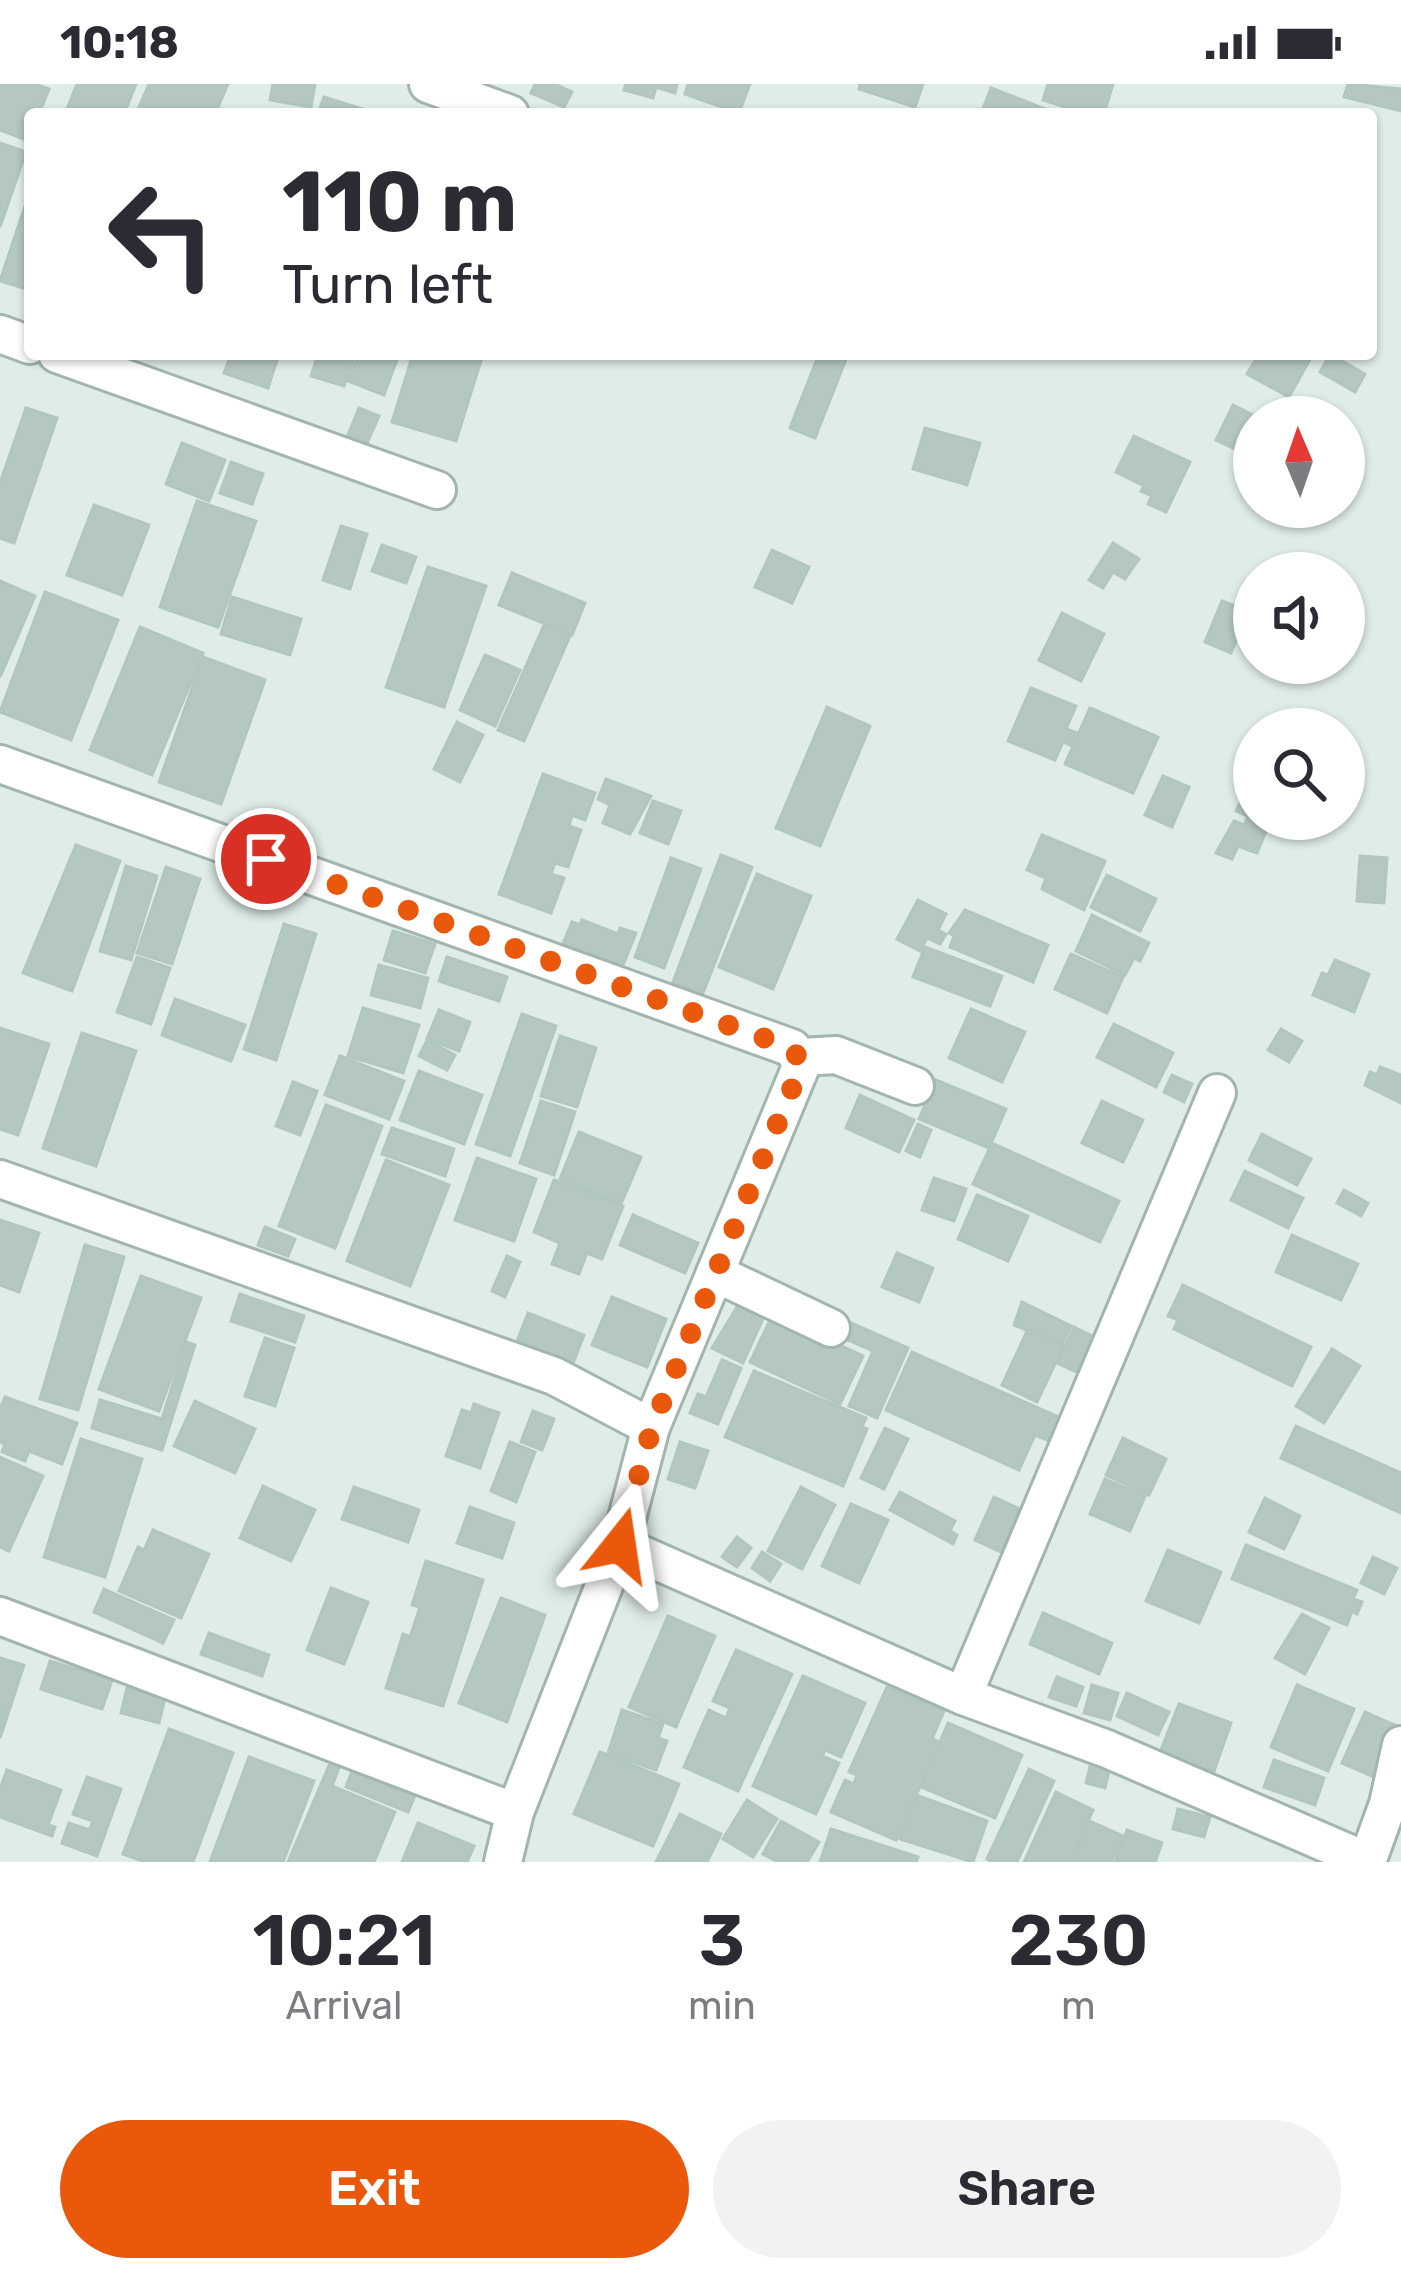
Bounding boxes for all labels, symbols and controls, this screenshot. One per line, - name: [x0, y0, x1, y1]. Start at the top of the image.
- text: 10:18: [60, 16, 179, 69]
- text: 110 m: [282, 152, 517, 252]
- icon: left: [84, 156, 240, 312]
- text: Turn left: [282, 253, 493, 317]
- north arrow: [1233, 396, 1365, 528]
- map controls: [1233, 396, 1365, 840]
- button: sound: [1233, 552, 1365, 684]
- button: search: [1233, 708, 1365, 840]
- pin: [215, 808, 317, 910]
- icon: arrive: [233, 826, 299, 892]
- position arrow: [557, 1482, 683, 1608]
- text: 10:21: [253, 1898, 436, 1983]
- text: 3: [699, 1898, 745, 1983]
- text: 230: [1008, 1898, 1148, 1983]
- text: Arrival: [286, 1983, 403, 2029]
- text: min: [688, 1983, 756, 2029]
- text: m: [1061, 1983, 1096, 2029]
- button: Exit: [60, 2120, 689, 2258]
- button: Share: [713, 2120, 1341, 2258]

